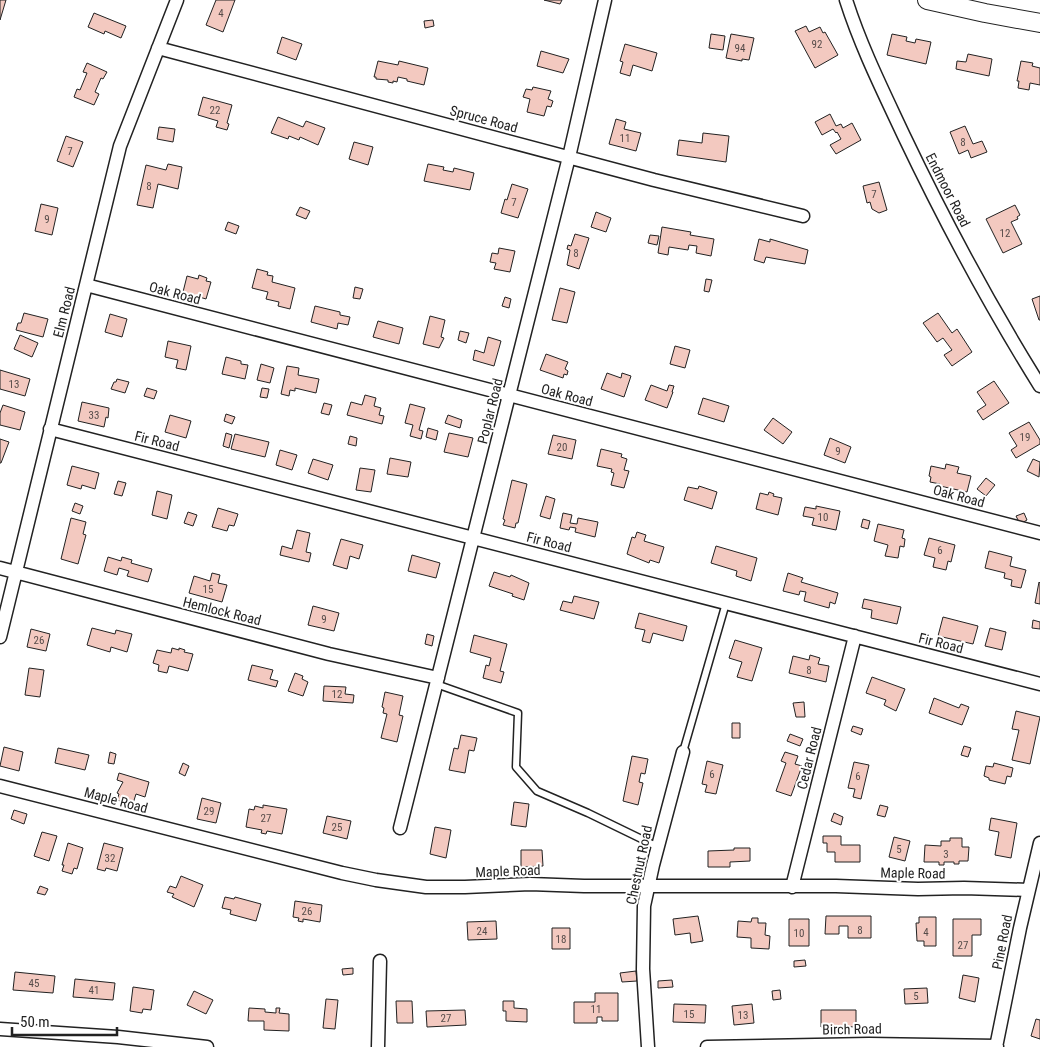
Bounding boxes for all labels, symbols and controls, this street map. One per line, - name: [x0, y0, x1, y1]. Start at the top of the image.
- house number: 4: [218, 7, 224, 20]
- house number: 92: [812, 38, 822, 51]
- house number: 94: [735, 42, 746, 55]
- street label: Spruce Road: [448, 102, 520, 136]
- house number: 22: [210, 104, 220, 117]
- house number: 11: [620, 132, 630, 145]
- house number: 8: [960, 136, 966, 149]
- house number: 7: [67, 145, 73, 158]
- street label: Endmoor Road: [923, 150, 973, 230]
- house number: 8: [146, 180, 152, 193]
- house number: 7: [871, 188, 877, 201]
- house number: 7: [511, 196, 517, 209]
- house number: 9: [44, 213, 50, 226]
- house number: 12: [1000, 227, 1010, 240]
- house number: 8: [573, 247, 579, 260]
- street label: Oak Road: [147, 278, 203, 308]
- street label: Elm Road: [50, 285, 78, 339]
- street label: Poplar Road: [474, 377, 506, 445]
- house number: 13: [9, 378, 19, 391]
- street label: Oak Road: [539, 380, 595, 410]
- house number: 33: [89, 409, 99, 422]
- street label: Fir Road: [133, 428, 181, 454]
- house number: 19: [1020, 431, 1030, 444]
- house number: 20: [557, 441, 567, 454]
- house number: 9: [835, 445, 841, 458]
- street label: Oak Road: [931, 481, 987, 511]
- house number: 10: [818, 511, 828, 524]
- street label: Fir Road: [525, 529, 573, 555]
- house number: 6: [937, 544, 943, 557]
- house number: 15: [203, 583, 213, 596]
- street label: Hemlock Road: [181, 594, 263, 628]
- house number: 9: [321, 613, 327, 626]
- street label: Fir Road: [917, 630, 965, 656]
- house number: 26: [34, 634, 44, 647]
- house number: 8: [806, 664, 812, 677]
- house number: 12: [332, 688, 342, 701]
- street label: Cedar Road: [794, 725, 824, 791]
- house number: 6: [709, 768, 715, 781]
- house number: 6: [855, 770, 861, 783]
- street label: Maple Road: [82, 784, 150, 816]
- house number: 29: [204, 805, 214, 818]
- house number: 27: [261, 812, 271, 825]
- house number: 25: [332, 821, 342, 834]
- street label: Chestnut Road: [623, 824, 655, 906]
- house number: 5: [896, 843, 902, 856]
- house number: 3: [943, 848, 949, 861]
- house number: 32: [105, 852, 115, 865]
- street label: Maple Road: [475, 862, 541, 880]
- street label: Maple Road: [880, 864, 946, 882]
- house number: 26: [302, 905, 312, 918]
- street label: Pine Road: [989, 913, 1015, 971]
- house number: 8: [857, 924, 863, 937]
- house number: 24: [477, 925, 488, 938]
- house number: 4: [923, 926, 929, 939]
- house number: 10: [794, 927, 804, 940]
- house number: 18: [556, 933, 566, 946]
- house number: 27: [958, 939, 968, 952]
- house number: 45: [29, 977, 39, 990]
- house number: 41: [89, 984, 99, 997]
- house number: 5: [913, 990, 919, 1003]
- house number: 11: [591, 1003, 601, 1016]
- scale bar: [12, 1004, 118, 1036]
- house number: 15: [684, 1008, 694, 1021]
- house number: 13: [738, 1009, 748, 1022]
- house number: 27: [441, 1012, 451, 1025]
- text: 50 m: [20, 1013, 50, 1031]
- street label: Birch Road: [822, 1020, 882, 1038]

